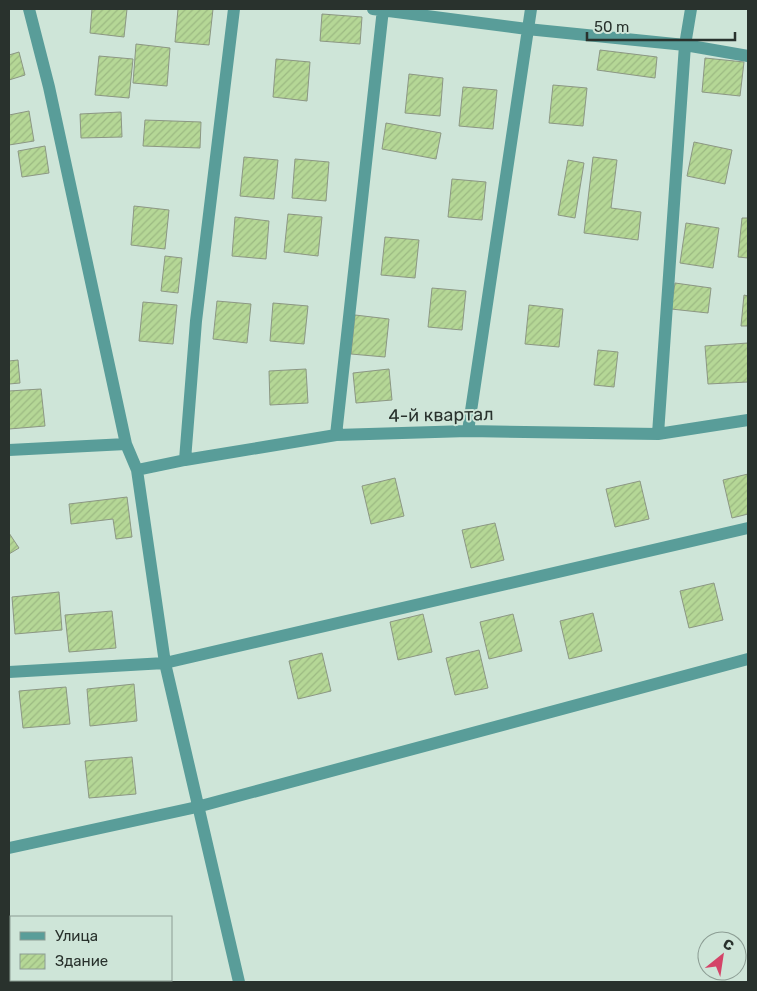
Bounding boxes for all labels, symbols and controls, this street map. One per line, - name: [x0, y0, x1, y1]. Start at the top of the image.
- scale bar: [587, 10, 734, 42]
- text: 50 m: [594, 18, 629, 36]
- street label: 4-й квартал: [388, 403, 494, 427]
- legend: [10, 916, 172, 981]
- text: Улица: [55, 927, 98, 945]
- north arrow: [697, 931, 747, 981]
- text: С: [720, 935, 737, 955]
- text: Здание: [55, 952, 108, 970]

